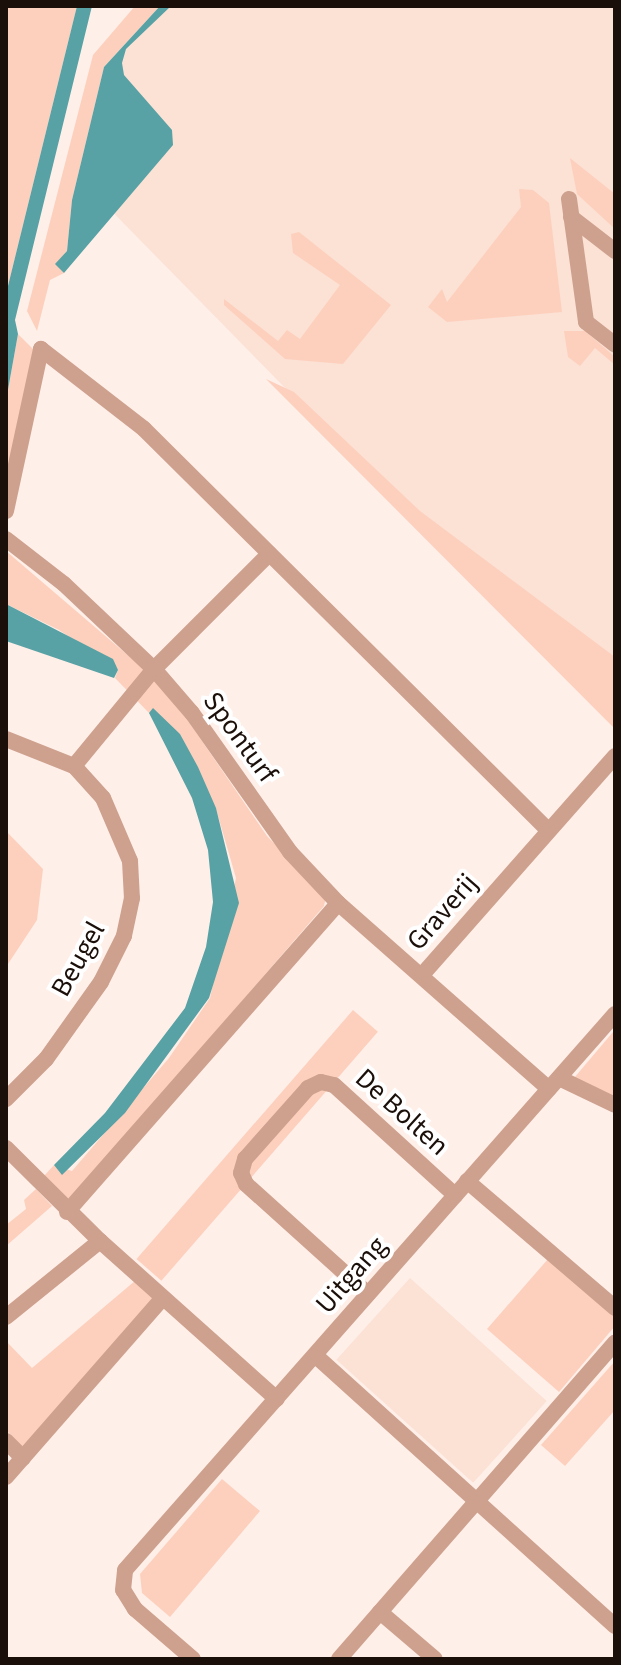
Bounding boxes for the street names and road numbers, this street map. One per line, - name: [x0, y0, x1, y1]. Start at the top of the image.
- street label: Sponturf: [196, 685, 284, 789]
- street label: Graverij: [400, 867, 484, 957]
- street label: Beugel: [44, 916, 112, 1002]
- street label: De Bolten: [348, 1061, 456, 1163]
- street label: Uitgang: [308, 1230, 394, 1320]

